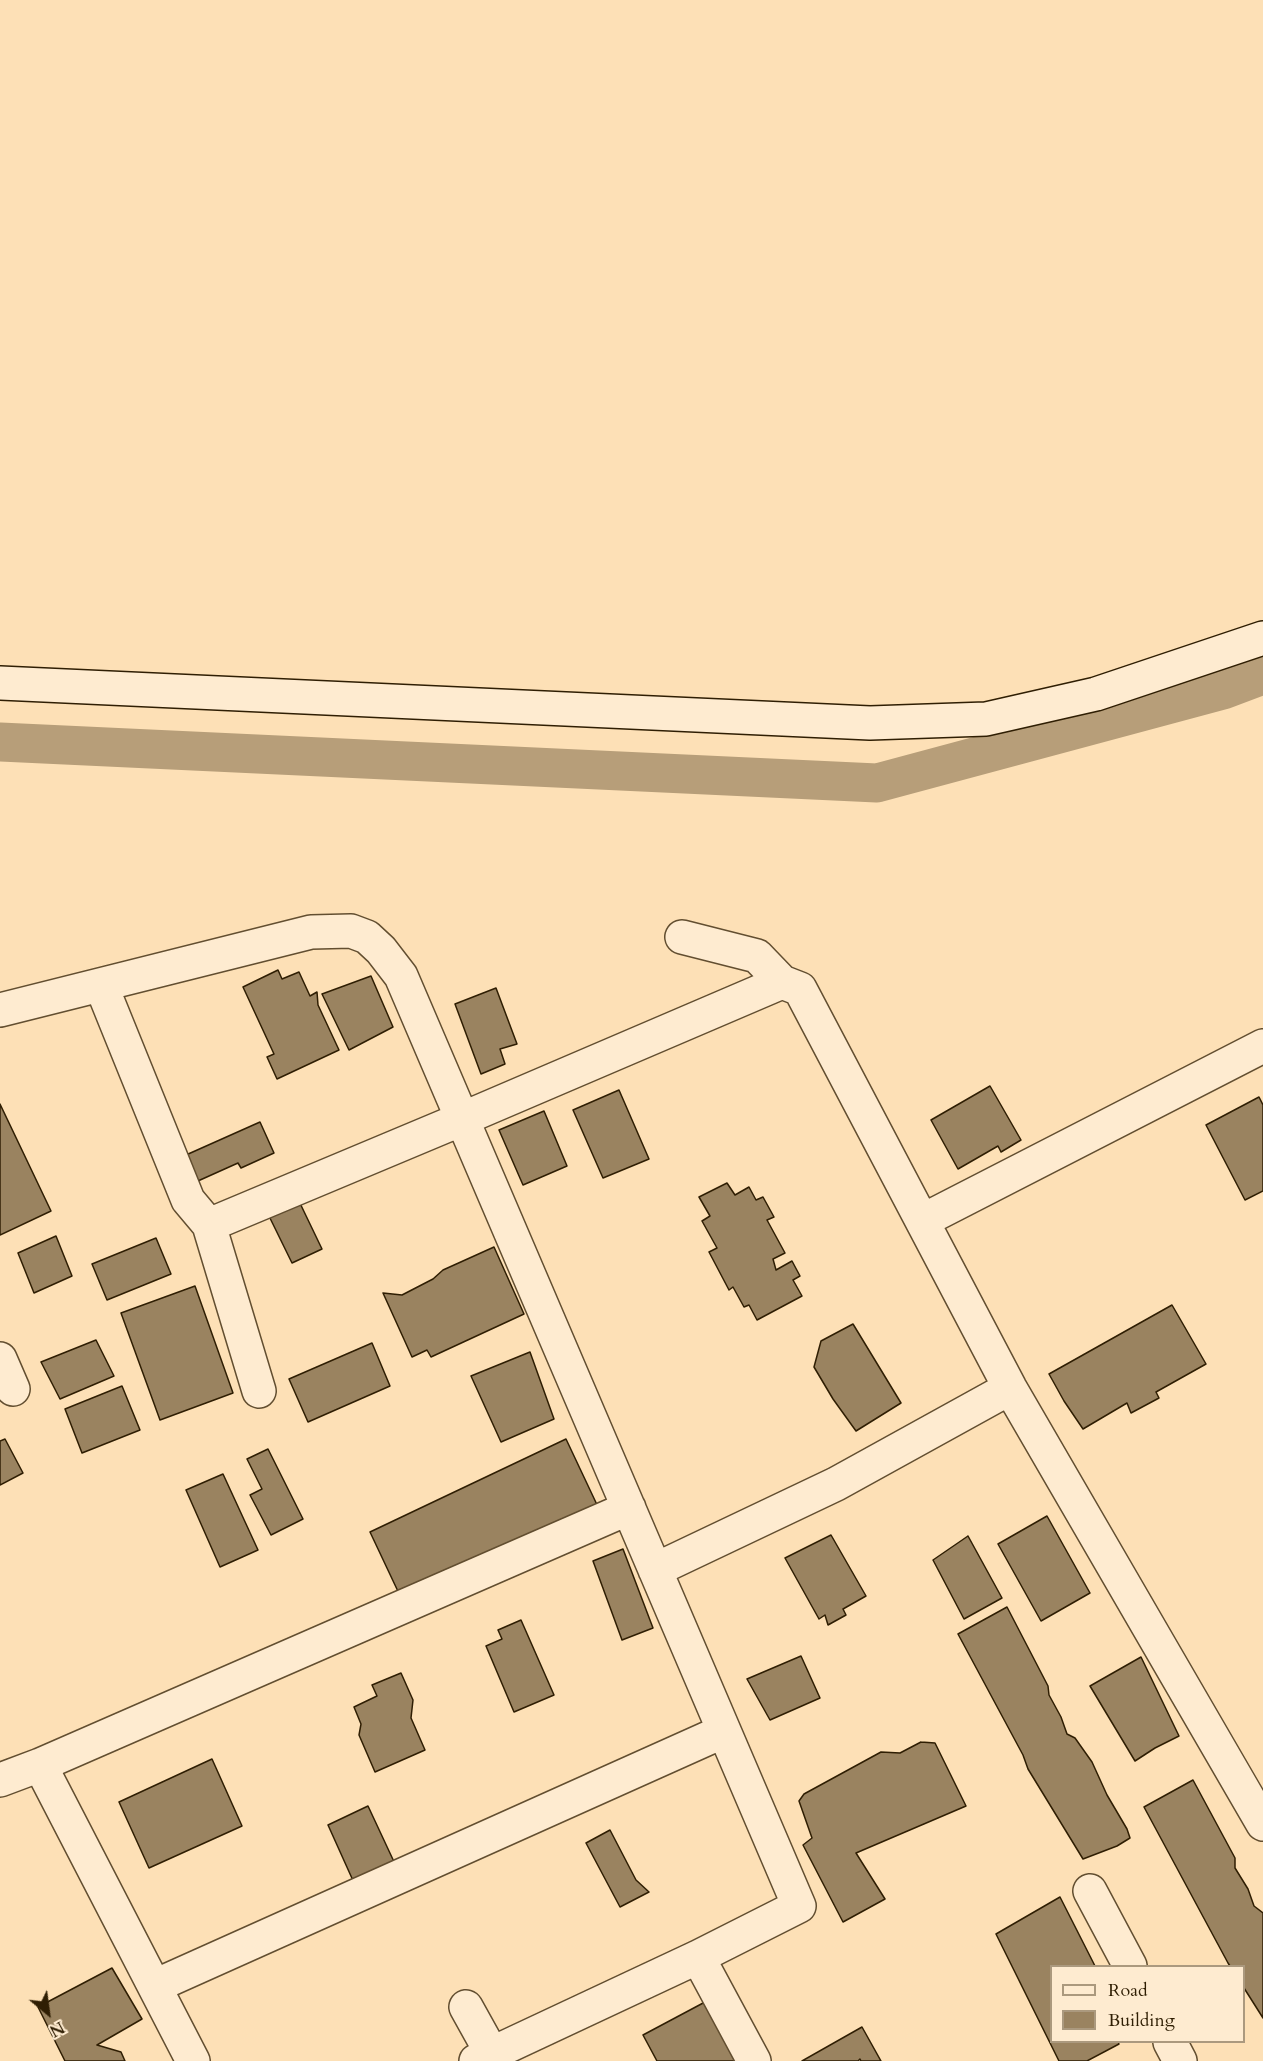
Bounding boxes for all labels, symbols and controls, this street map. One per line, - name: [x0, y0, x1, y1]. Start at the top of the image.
- legend: [1050, 1965, 1245, 2043]
- text: Road: [1108, 1978, 1148, 2003]
- north arrow: [18, 1983, 78, 2043]
- text: Building: [1108, 2008, 1175, 2033]
- text: N: [45, 2016, 68, 2042]

